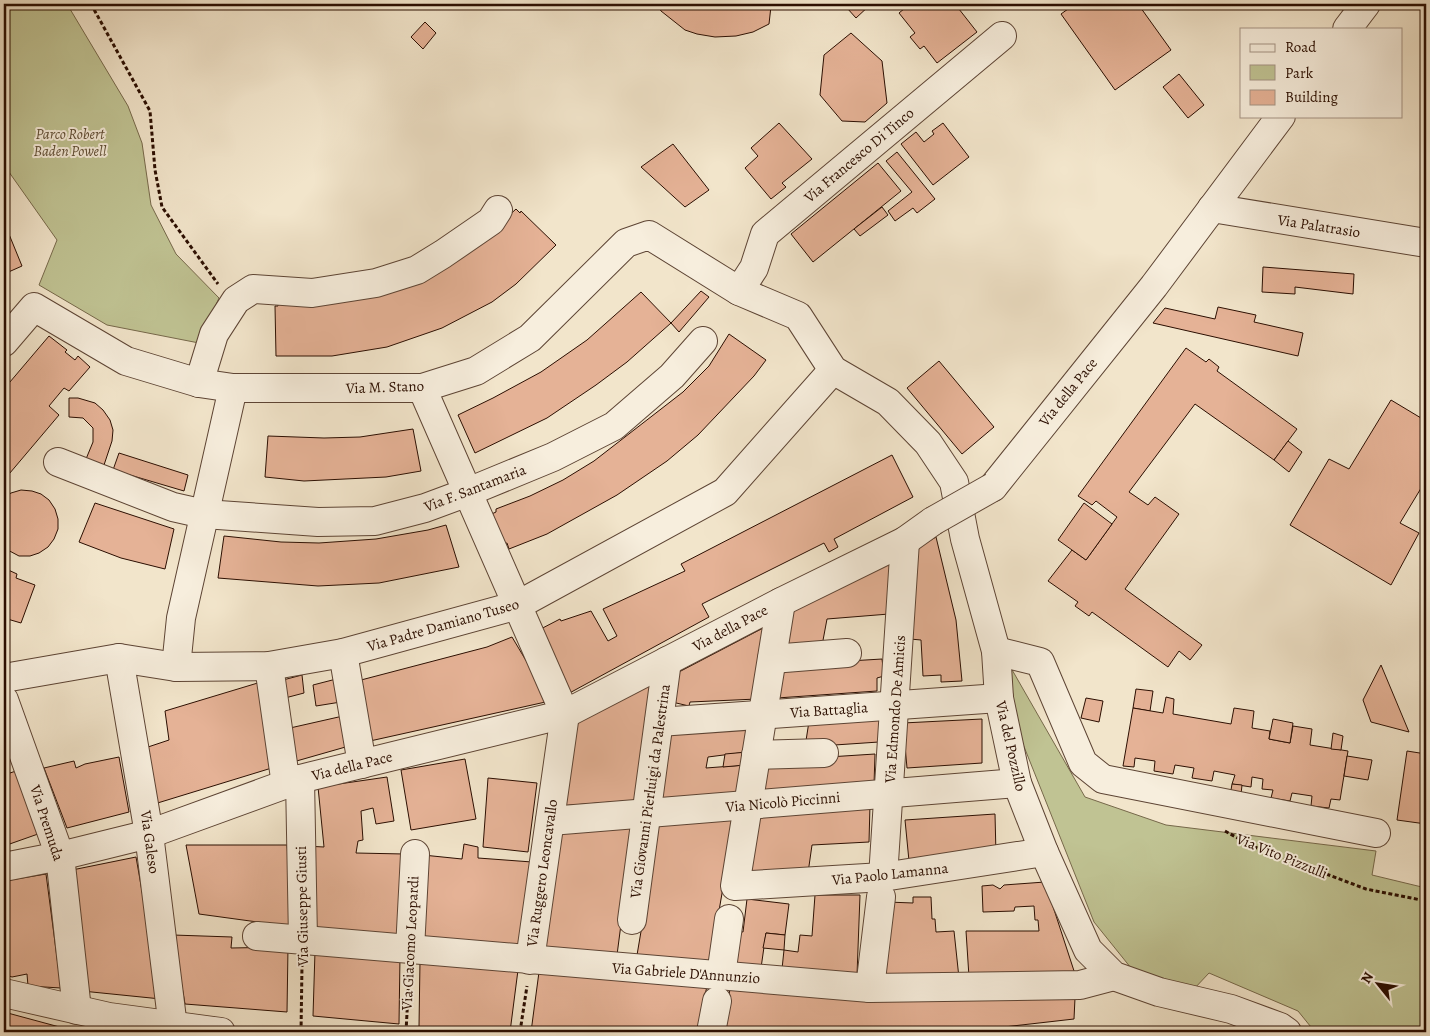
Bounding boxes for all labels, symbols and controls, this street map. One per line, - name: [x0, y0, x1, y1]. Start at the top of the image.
- legend: [1240, 28, 1402, 118]
- text: Road: [1285, 37, 1317, 57]
- text: Park: [1285, 63, 1314, 83]
- text: Building: [1285, 87, 1338, 107]
- street label: Via Francesco Di Tinco: [799, 103, 918, 208]
- park label: Parco Robert Baden Powell: [33, 124, 107, 161]
- street label: Via Palatrasio: [1275, 209, 1362, 242]
- street label: Via della Pace: [1034, 353, 1102, 431]
- street label: Via M. Stano: [345, 376, 424, 398]
- street label: Via F. Santamaria: [420, 459, 529, 517]
- street label: Via Padre Damiano Tuseo: [364, 594, 521, 657]
- street label: Via della Pace: [688, 600, 771, 657]
- street label: Via Edmondo De Amicis: [880, 634, 910, 785]
- street label: Via Giovanni Pierluigi da Palestrina: [625, 683, 675, 900]
- street label: Via Battaglia: [788, 697, 869, 723]
- street label: Via del Pozzillo: [991, 698, 1031, 793]
- street label: Via della Pace: [309, 746, 395, 786]
- street label: Via Premuda: [25, 781, 69, 864]
- street label: Via Nicolò Piccinni: [724, 787, 841, 817]
- street label: Via Ruggero Leoncavallo: [522, 798, 562, 949]
- street label: Via Galeso: [136, 808, 164, 875]
- street label: Via Vito Pizzulli: [1232, 828, 1331, 883]
- street label: Via Giuseppe Giusti: [291, 846, 313, 967]
- street label: Via Paolo Lamanna: [830, 858, 949, 890]
- street label: Via Giacomo Leopardi: [396, 875, 424, 1012]
- street label: Via Gabriele D'Annunzio: [610, 958, 761, 988]
- north arrow: [1352, 958, 1402, 1008]
- text: N: [1356, 969, 1378, 987]

